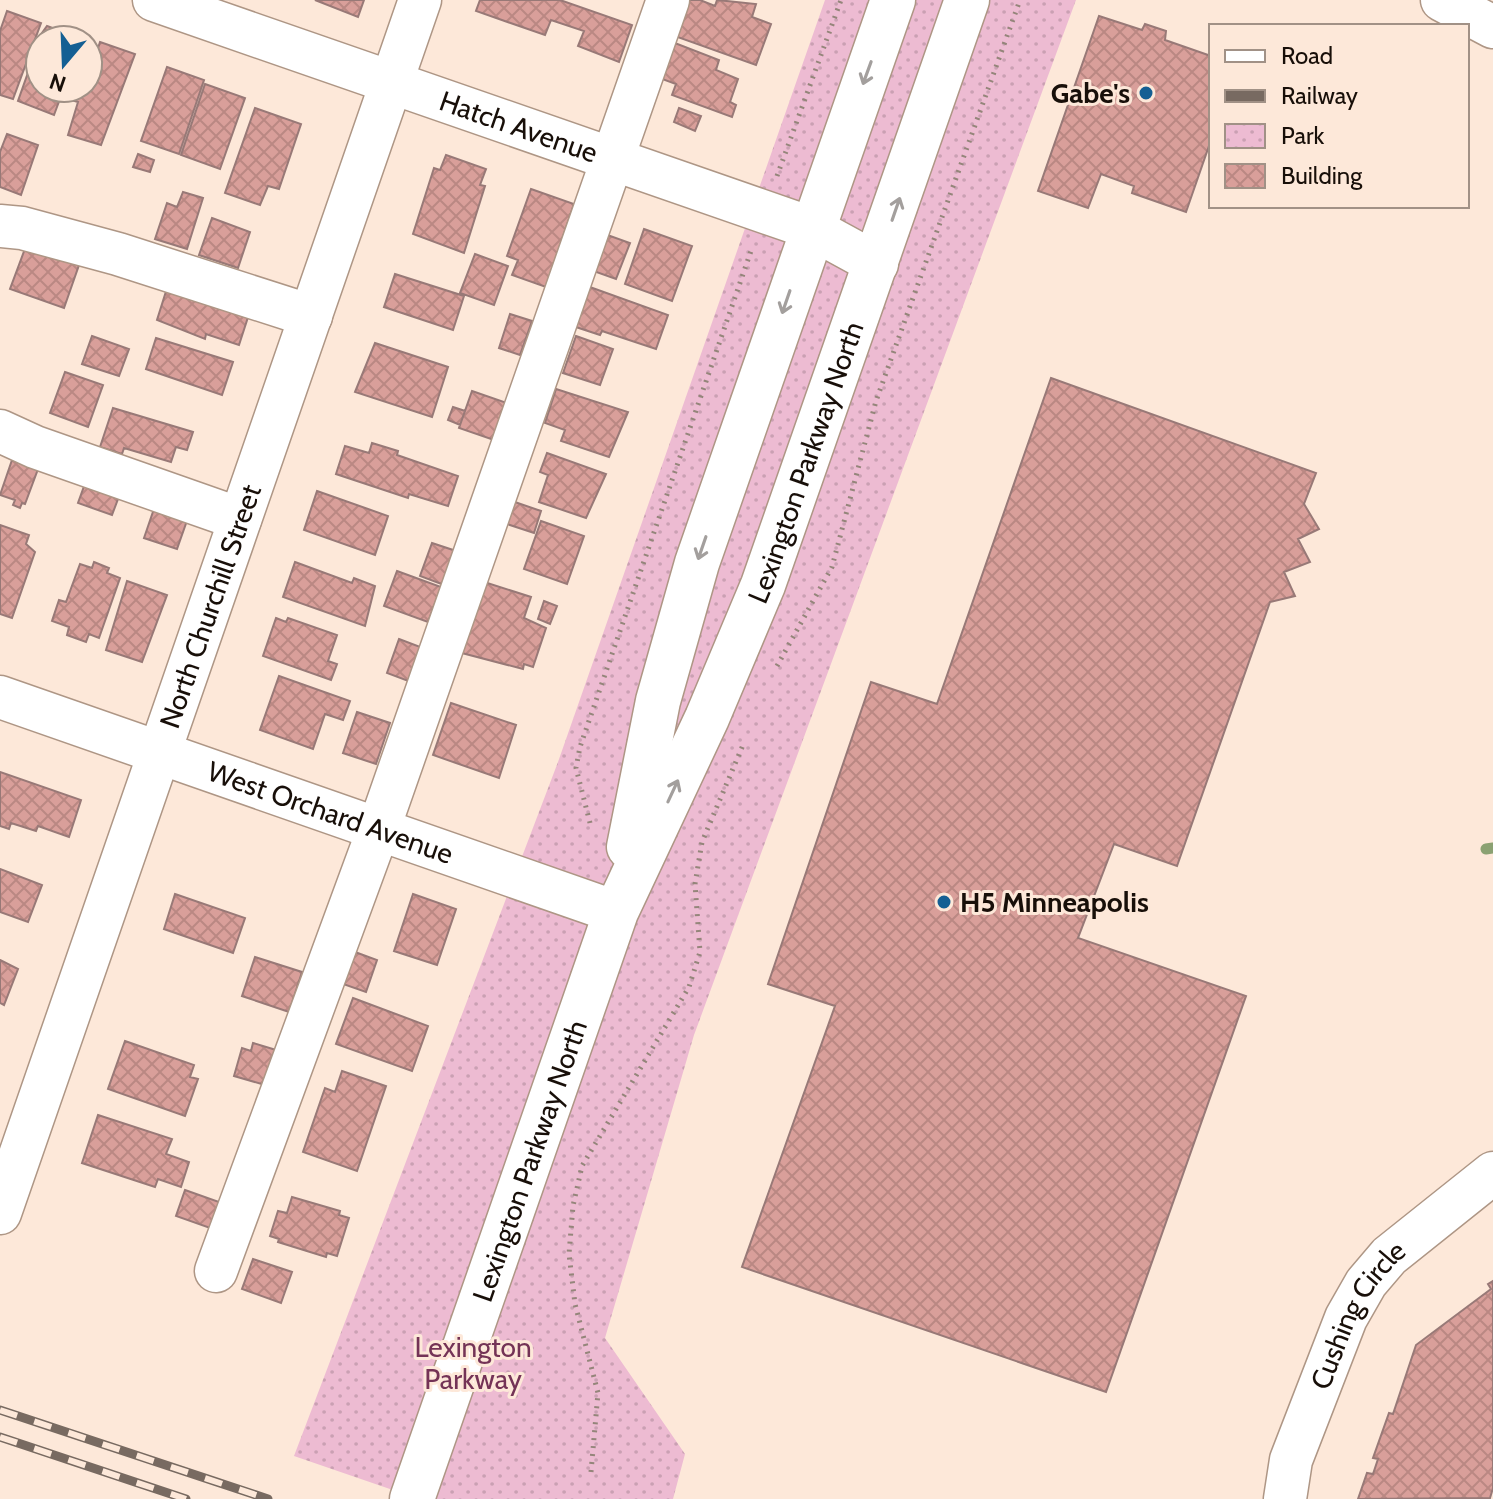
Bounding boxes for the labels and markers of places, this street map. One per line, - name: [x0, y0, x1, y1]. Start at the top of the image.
- place label: Gabe's: [1051, 76, 1130, 110]
- marker: Gabe's: [1137, 84, 1155, 102]
- place label: H5 Minneapolis: [960, 885, 1149, 919]
- marker: H5 Minneapolis: [935, 893, 953, 911]

